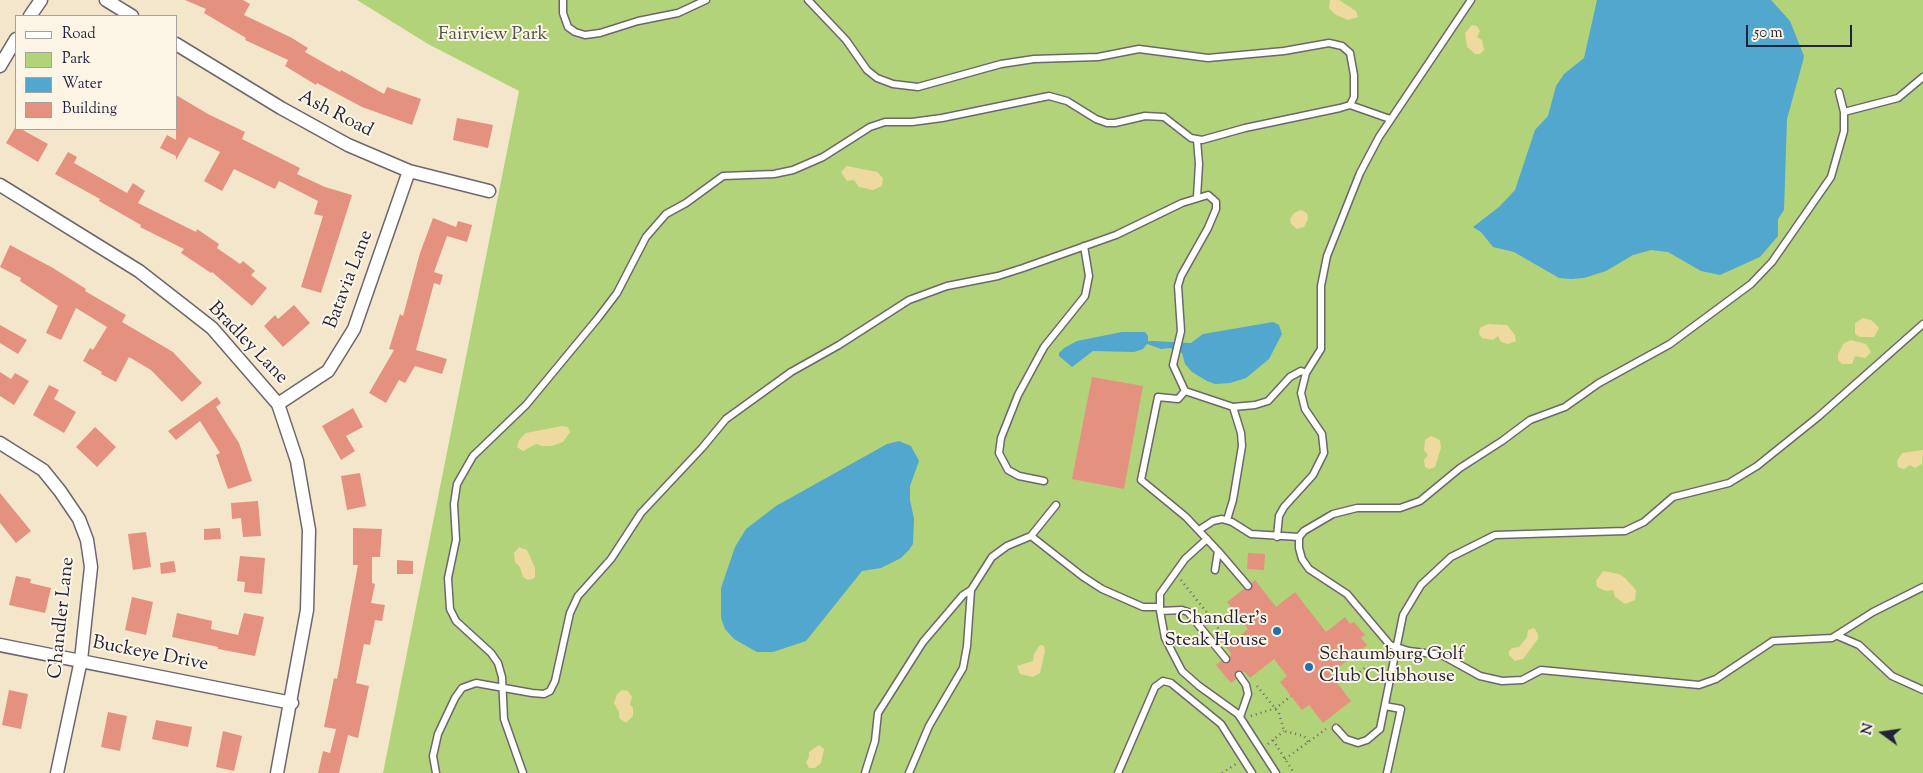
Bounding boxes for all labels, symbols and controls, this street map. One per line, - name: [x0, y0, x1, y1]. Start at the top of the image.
- legend: [15, 15, 178, 130]
- scale bar: [1748, 15, 1854, 47]
- text: 50 m: [1754, 23, 1783, 44]
- text: Road: [62, 24, 96, 45]
- park label: Fairview Park: [438, 25, 548, 47]
- text: Park: [62, 49, 91, 70]
- text: Water: [62, 74, 102, 95]
- street label: Ash Road: [294, 86, 376, 144]
- text: Building: [62, 99, 117, 120]
- street label: Batavia Lane: [321, 227, 379, 333]
- street label: Bradley Lane: [202, 298, 292, 390]
- street label: Chandler Lane: [45, 556, 81, 680]
- place label: Chandler's Steak House: [1164, 609, 1267, 653]
- marker: Chandler's Steak House: [1271, 625, 1283, 637]
- street label: Buckeye Drive: [90, 633, 210, 677]
- place label: Schaumburg Golf Club Clubhouse: [1319, 645, 1464, 689]
- marker: Schaumburg Golf Club Clubhouse: [1303, 661, 1315, 673]
- north arrow: [1858, 708, 1908, 758]
- text: N: [1857, 722, 1880, 737]

